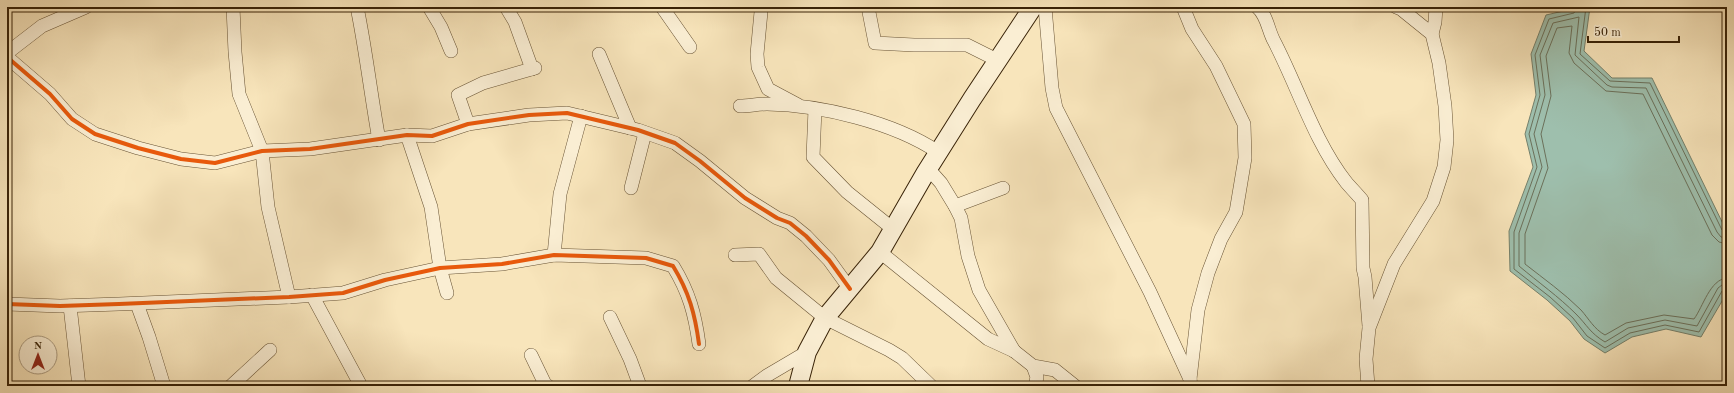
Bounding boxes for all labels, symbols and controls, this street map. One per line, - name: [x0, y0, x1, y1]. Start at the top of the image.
- scale bar: [1588, 18, 1679, 44]
- text: 50 m: [1594, 26, 1621, 39]
- north arrow: [18, 335, 58, 375]
- text: N: [34, 341, 43, 352]

